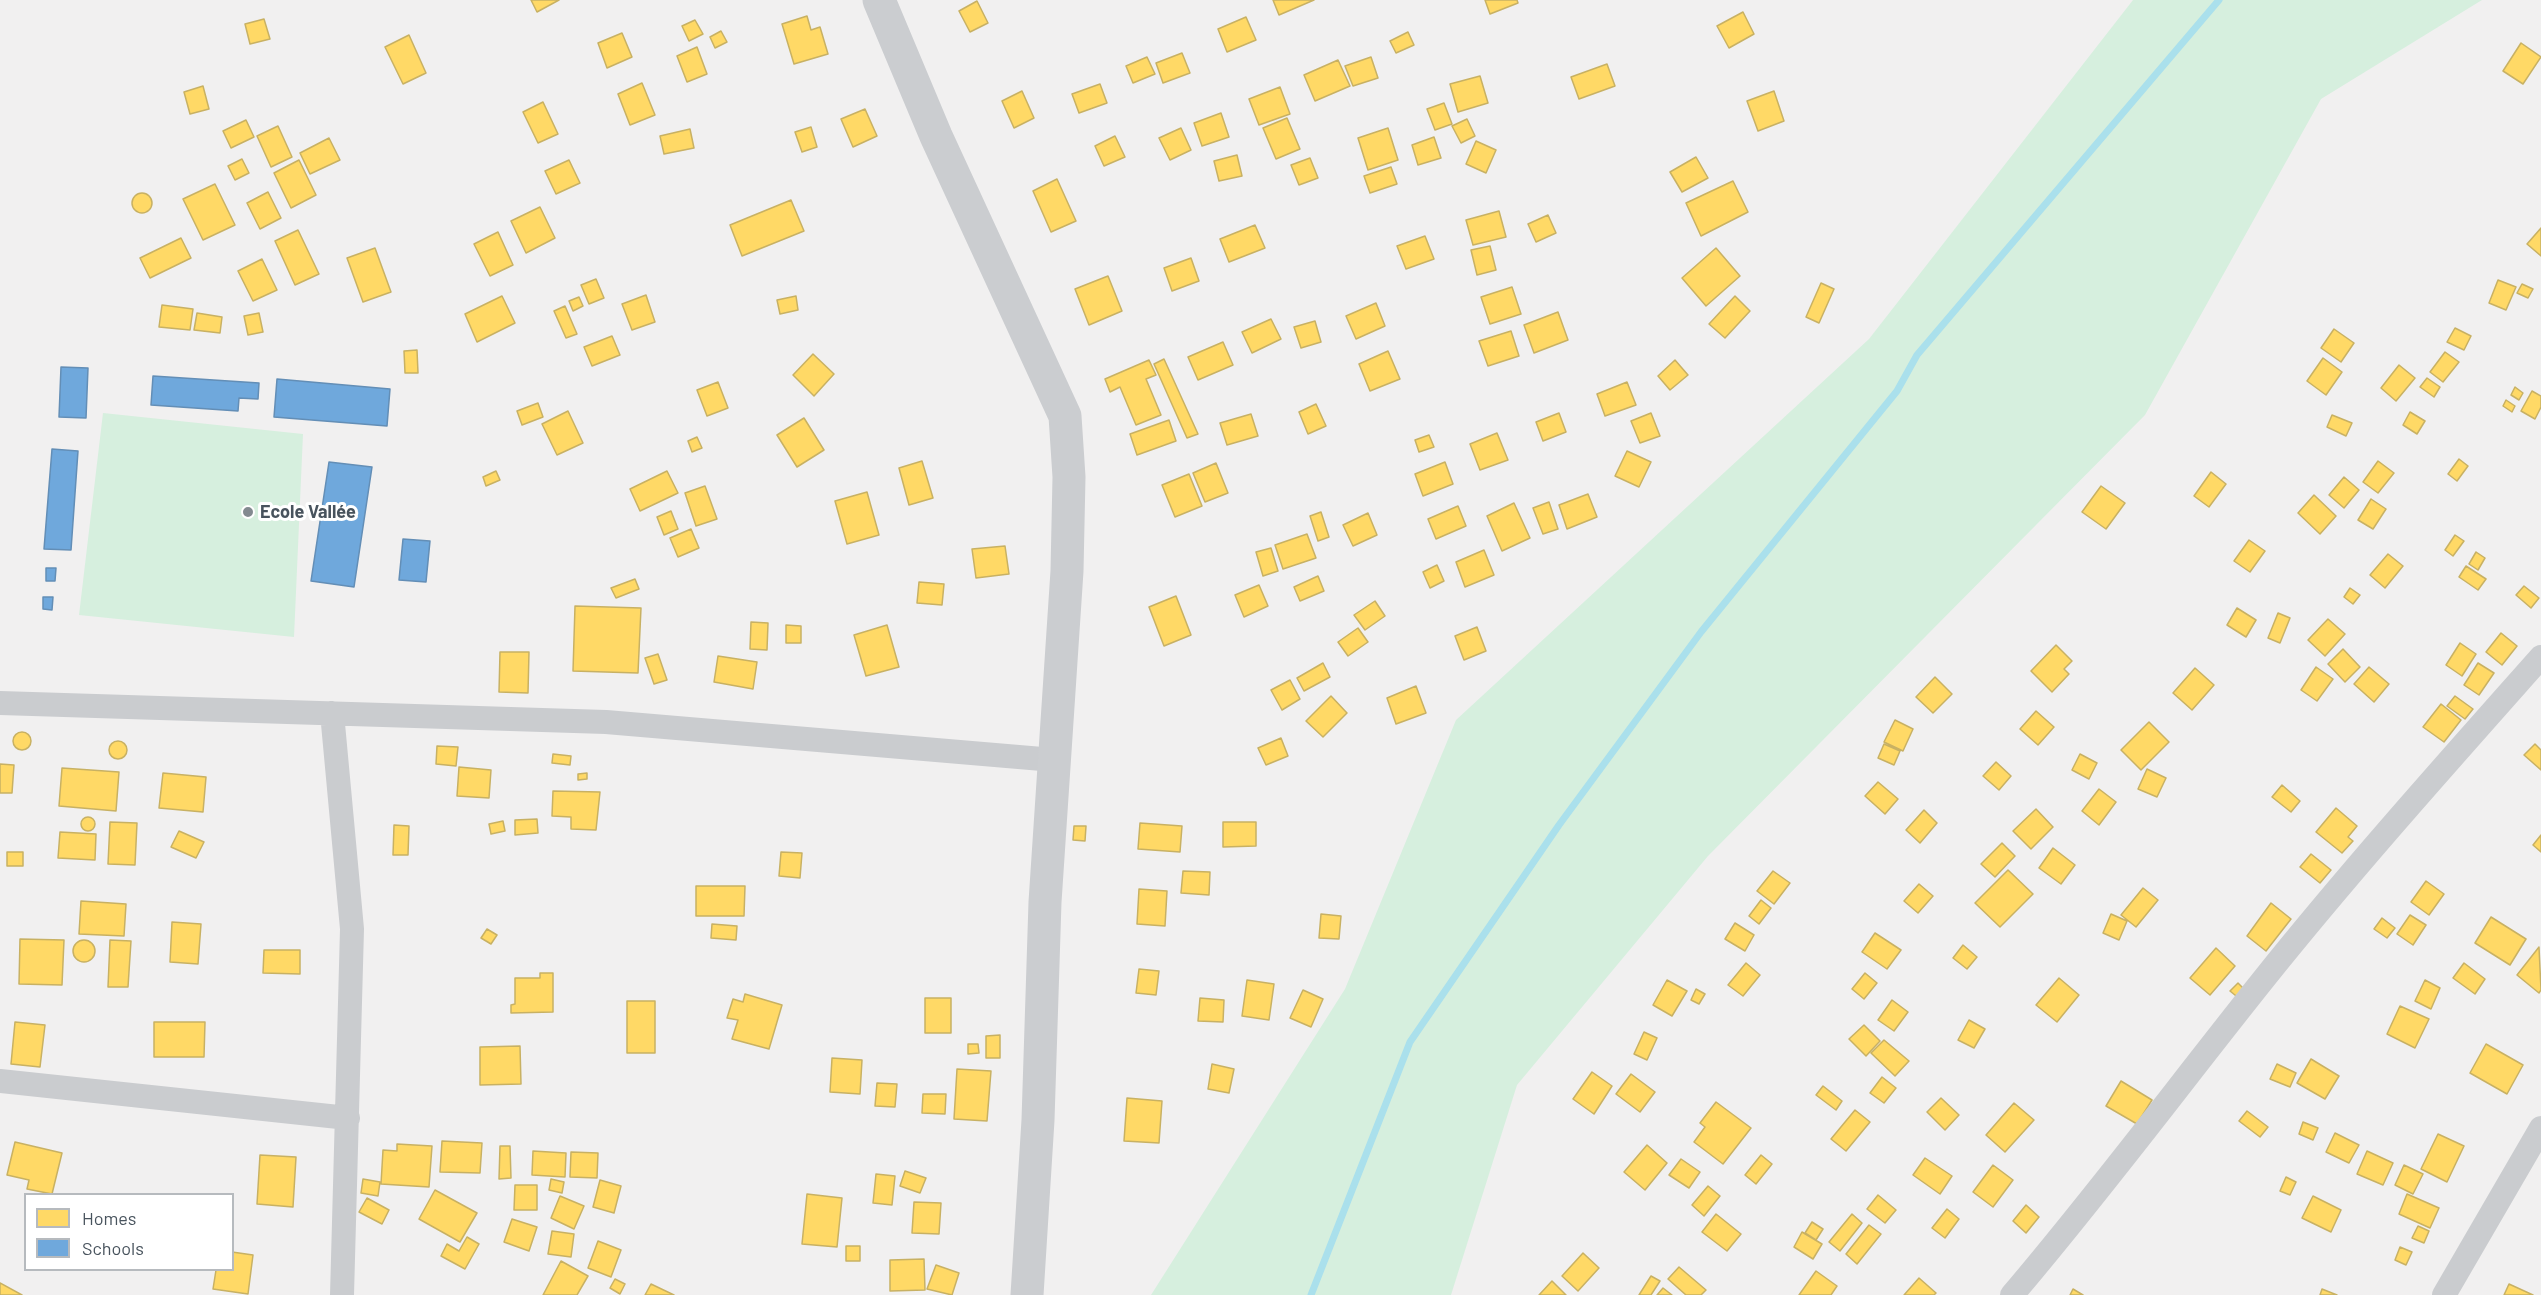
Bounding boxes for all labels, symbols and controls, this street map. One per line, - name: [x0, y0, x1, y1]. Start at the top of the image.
- place label: Ecole Vallée: [260, 501, 356, 523]
- marker: Ecole Vallée: [241, 505, 255, 519]
- legend: [24, 1193, 234, 1271]
- text: Homes: [82, 1207, 136, 1229]
- text: Schools: [82, 1237, 144, 1259]

